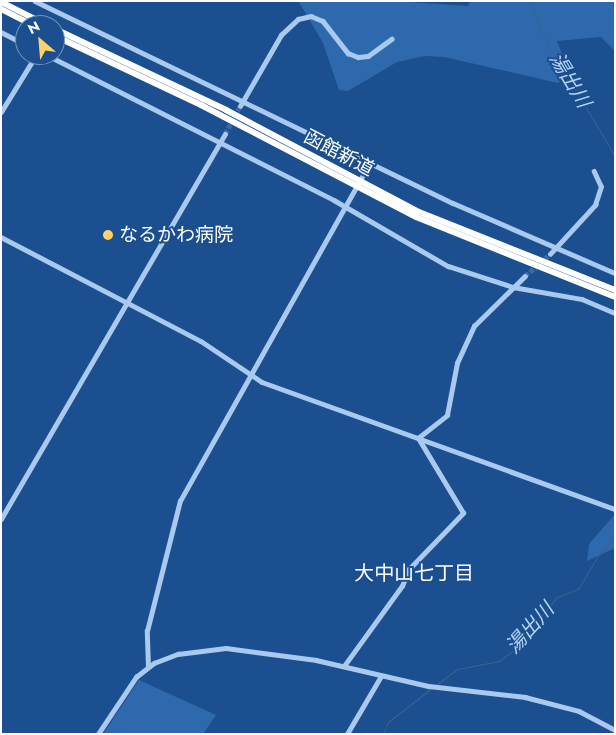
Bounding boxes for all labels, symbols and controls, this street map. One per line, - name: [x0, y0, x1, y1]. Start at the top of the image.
- north arrow: [15, 15, 65, 65]
- text: N: [24, 16, 43, 39]
- water label: 湯出川: [544, 48, 596, 112]
- street label: 函館新道: [300, 125, 378, 181]
- place label: なるかわ病院: [119, 224, 233, 246]
- marker: なるかわ病院: [101, 228, 115, 242]
- district label: 大中山七丁目: [354, 561, 474, 585]
- water label: 湯出川: [501, 598, 559, 658]

